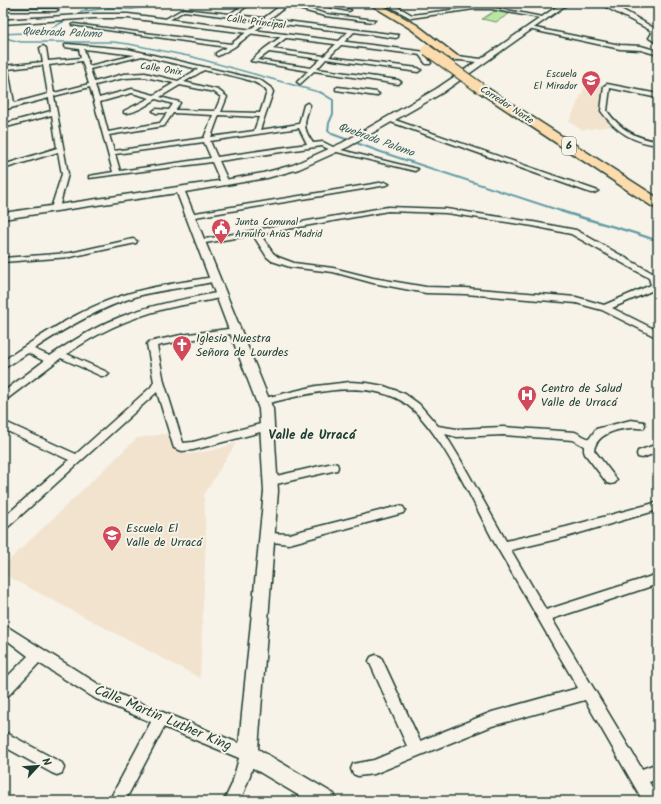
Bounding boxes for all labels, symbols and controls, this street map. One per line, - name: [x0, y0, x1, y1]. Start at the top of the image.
- street label: Calle Principal: [226, 10, 287, 34]
- water label: Quebrada Palomo: [22, 23, 103, 43]
- street label: Calle Onix: [139, 58, 184, 80]
- place label: Escuela El Mirador: [534, 66, 578, 94]
- school or university icon: Escuela El Mirador: [580, 69, 602, 97]
- street label: Corredor Norte: [477, 82, 538, 129]
- water label: Quebrada Palomo: [336, 118, 417, 162]
- road number: 6: [562, 137, 576, 155]
- place label: Junta Comunal Arnulfo Arias Madrid: [235, 214, 323, 242]
- public building icon: Junta Comunal Arnulfo Arias Madrid: [210, 217, 232, 245]
- place label: Iglesia Nuestra Señora de Lourdes: [196, 329, 288, 362]
- church icon: Iglesia Nuestra Señora de Lourdes: [171, 334, 193, 362]
- place label: Centro de Salud Valle de Urracá: [541, 379, 623, 412]
- hospital icon: Centro de Salud Valle de Urracá: [516, 384, 538, 412]
- district label: Valle de Urracá: [268, 425, 358, 446]
- place label: Escuela El Valle de Urracá: [126, 519, 203, 552]
- school or university icon: Escuela El Valle de Urracá: [101, 524, 123, 552]
- street label: Calle Martin Luther King: [91, 679, 235, 757]
- north arrow: [18, 746, 58, 786]
- text: N: [36, 755, 56, 769]

